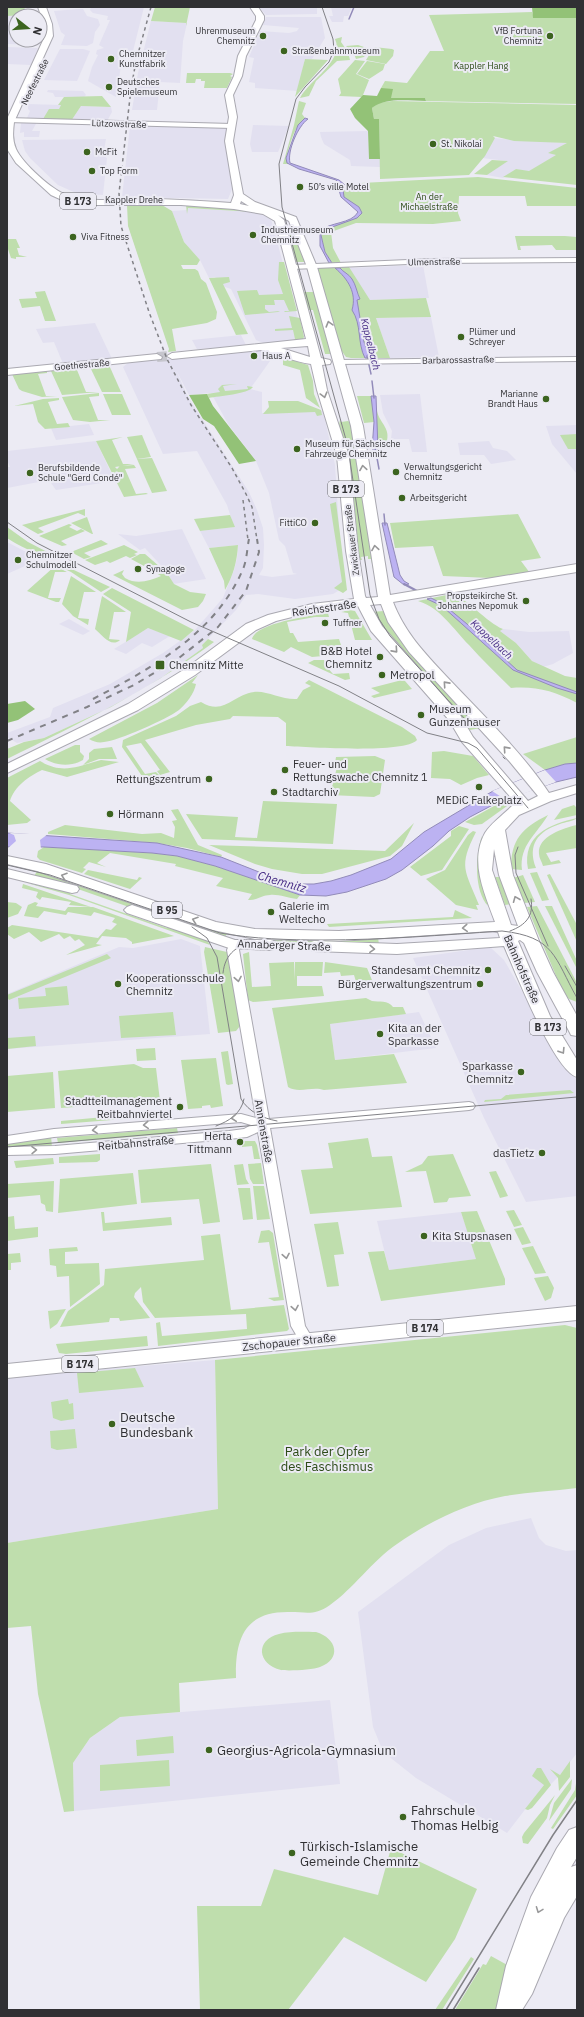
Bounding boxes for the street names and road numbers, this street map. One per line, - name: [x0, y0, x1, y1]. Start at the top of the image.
- street label: Neefestraße: [18, 57, 51, 107]
- street label: Lützowstraße: [91, 117, 147, 130]
- road number: B 173: [60, 193, 96, 209]
- street label: Kappler Drehe: [105, 194, 163, 205]
- street label: Ulmenstraße: [408, 256, 460, 267]
- street label: Barbarossastraße: [422, 353, 494, 366]
- street label: Goethestraße: [54, 357, 110, 372]
- road number: B 173: [328, 481, 364, 497]
- street label: Zwickauer Straße: [342, 504, 361, 576]
- street label: Reichsstraße: [291, 597, 357, 619]
- road number: B 95: [152, 902, 182, 918]
- street label: Bahnhofstraße: [501, 933, 543, 1005]
- street label: Annaberger Straße: [237, 936, 331, 954]
- road number: B 173: [530, 1019, 566, 1035]
- street label: Annenstraße: [252, 1098, 276, 1164]
- street label: Reitbahnstraße: [97, 1133, 175, 1153]
- road number: B 174: [407, 1320, 443, 1336]
- street label: Zschopauer Straße: [241, 1330, 337, 1354]
- road number: B 174: [62, 1356, 98, 1372]

